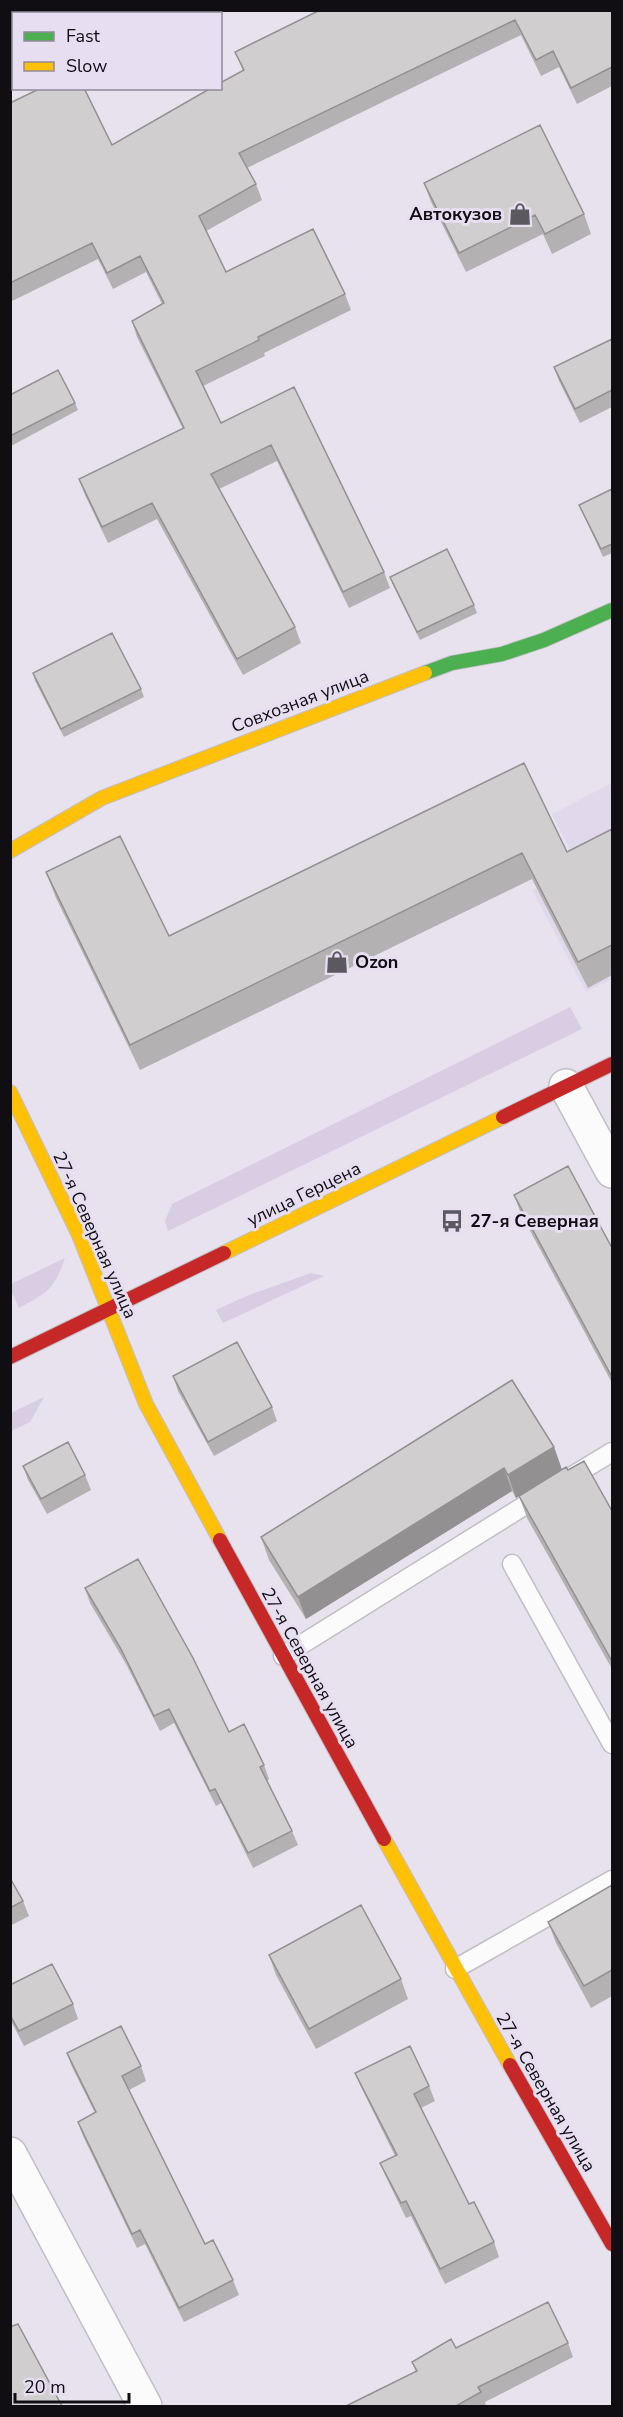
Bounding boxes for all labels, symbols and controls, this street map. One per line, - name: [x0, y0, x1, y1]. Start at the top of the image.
- legend: [12, 12, 222, 90]
- text: Fast: [66, 24, 101, 48]
- text: Slow: [66, 54, 107, 78]
- shop icon: Автокузов: [507, 201, 533, 227]
- place label: Автокузов: [409, 202, 502, 226]
- street label: Совхозная улица: [228, 664, 372, 738]
- shop icon: Ozon: [324, 949, 350, 975]
- place label: Ozon: [355, 950, 398, 974]
- street label: 27-я Северная улица: [47, 1148, 143, 1322]
- street label: улица Герцена: [243, 1156, 365, 1232]
- bus stop icon: 27-я Северная: [439, 1208, 465, 1234]
- place label: 27-я Северная: [470, 1209, 599, 1233]
- street label: 27-я Северная улица: [256, 1583, 364, 1753]
- street label: 27-я Северная улица: [491, 2008, 601, 2176]
- scale bar: [15, 2366, 129, 2404]
- text: 20 m: [24, 2375, 66, 2399]

